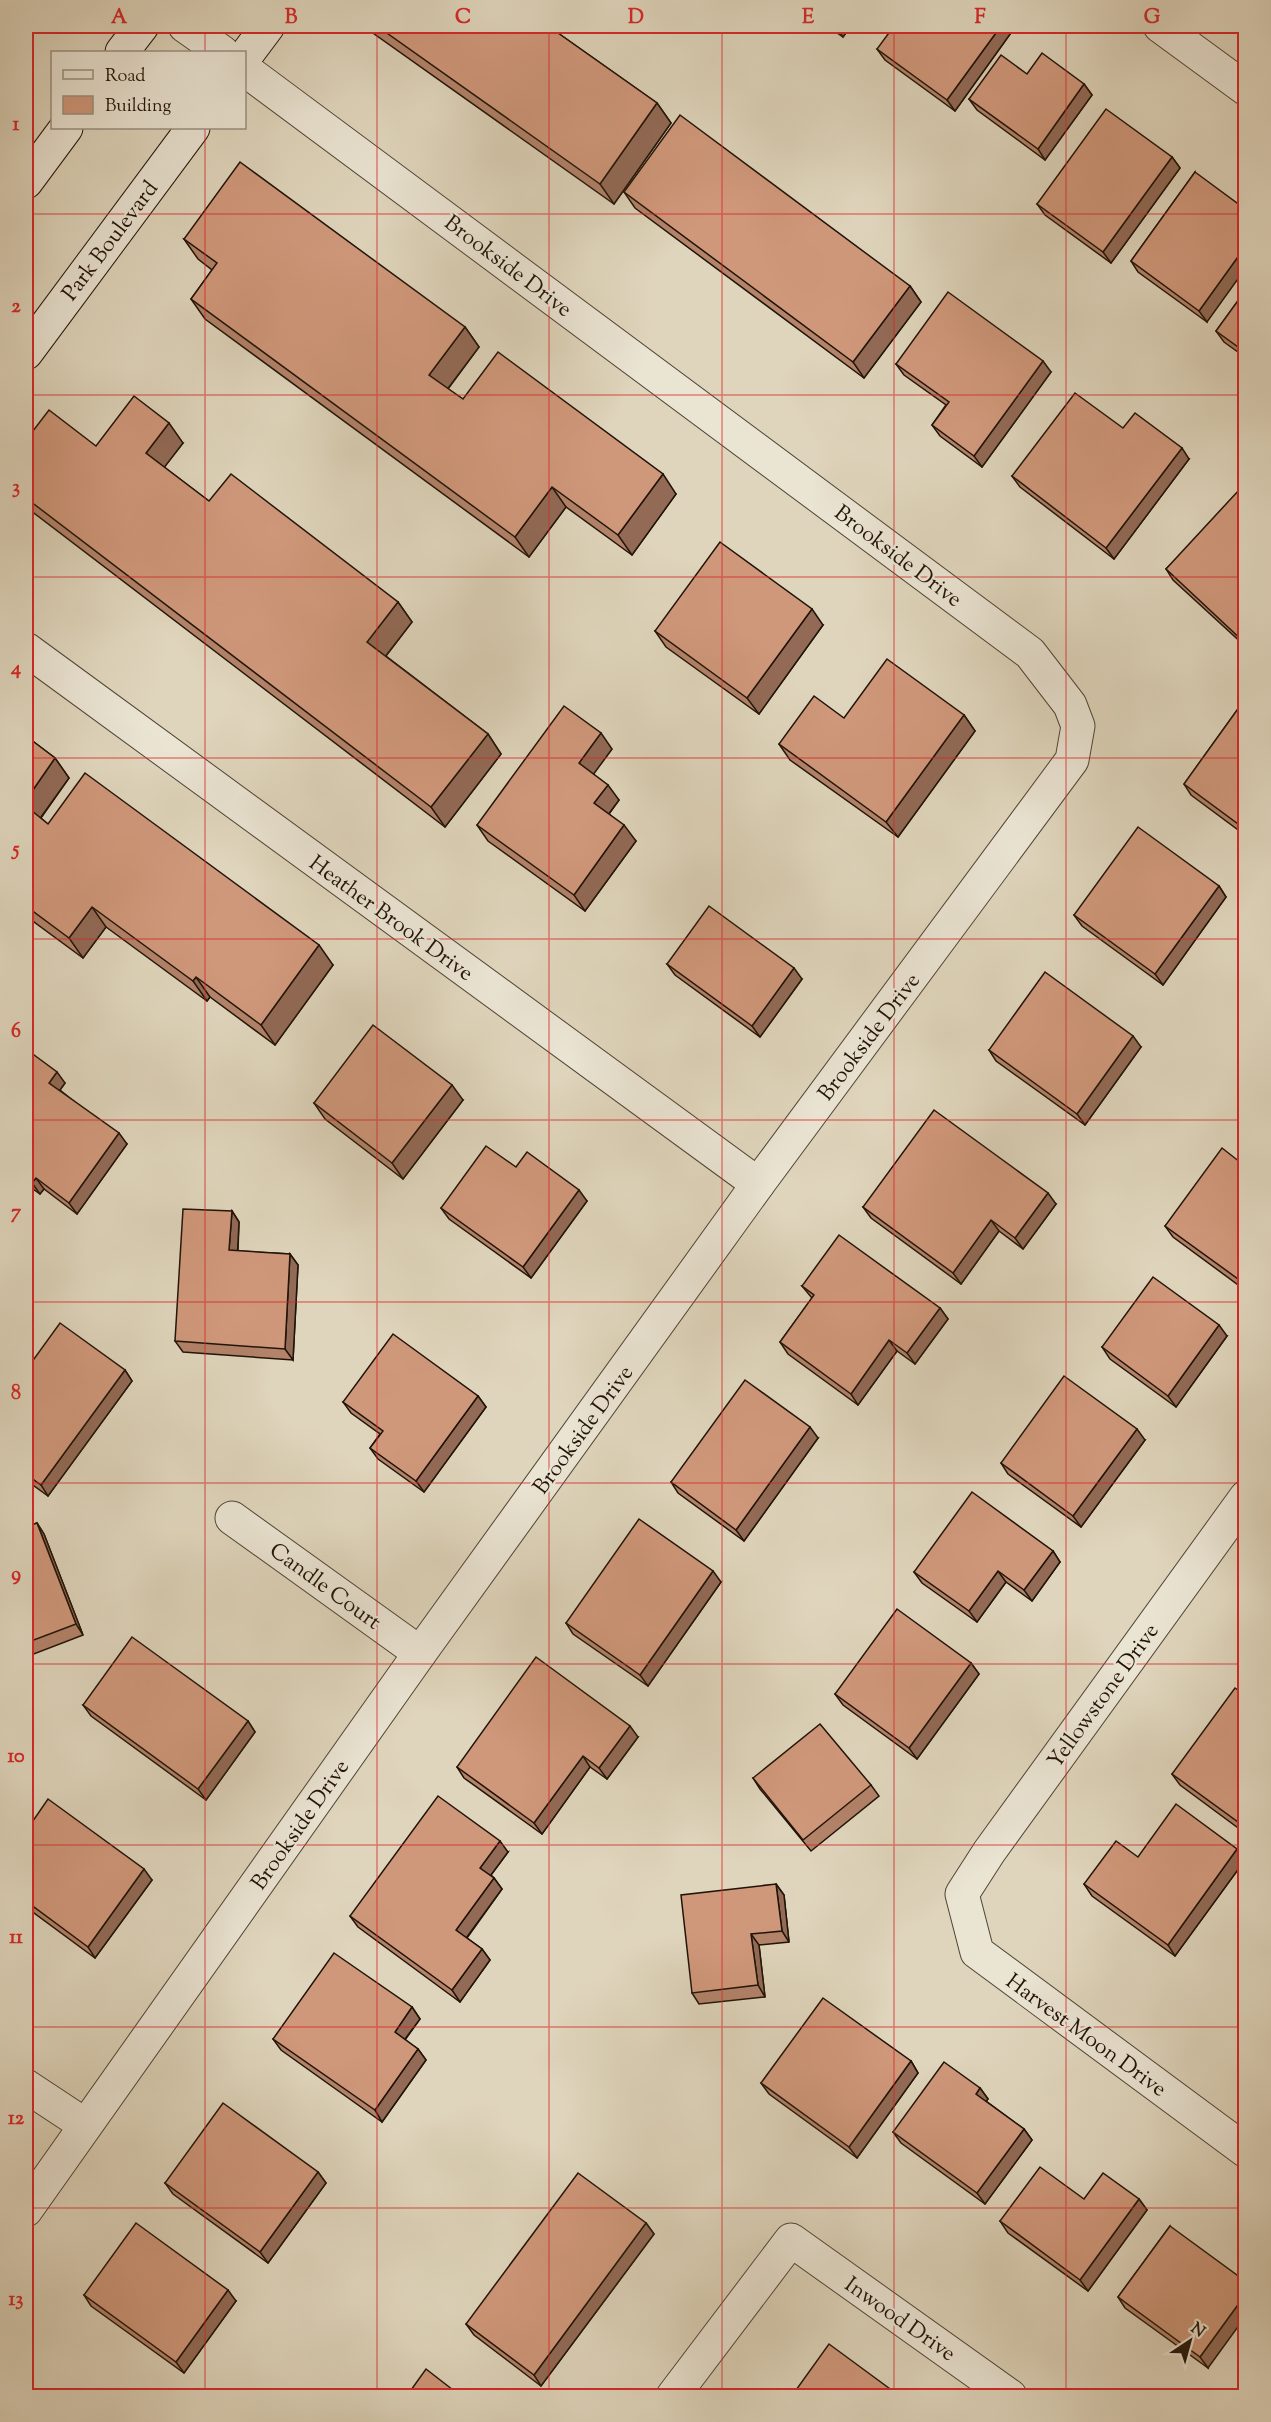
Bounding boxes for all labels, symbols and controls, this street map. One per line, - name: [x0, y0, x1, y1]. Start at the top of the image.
- text: A: [111, 4, 128, 33]
- text: B: [285, 4, 298, 33]
- text: C: [455, 4, 471, 33]
- text: D: [628, 4, 644, 33]
- text: E: [802, 4, 815, 33]
- text: F: [974, 4, 986, 33]
- text: G: [1144, 4, 1161, 33]
- legend: [51, 51, 246, 129]
- text: Road: [105, 64, 145, 90]
- text: Building: [105, 94, 171, 120]
- text: 1: [13, 111, 20, 140]
- street label: Park Boulevard: [56, 175, 167, 309]
- street label: Brookside Drive: [436, 209, 578, 326]
- text: 2: [11, 293, 21, 322]
- text: 3: [12, 474, 20, 503]
- street label: Brookside Drive: [826, 499, 968, 616]
- text: 4: [10, 655, 21, 684]
- text: 5: [11, 836, 20, 865]
- street label: Heather Brook Drive: [301, 849, 479, 990]
- street label: Brookside Drive: [812, 967, 929, 1109]
- text: 6: [11, 1018, 21, 1047]
- text: 7: [11, 1199, 22, 1228]
- street label: Brookside Drive: [527, 1359, 642, 1502]
- text: 8: [11, 1380, 21, 1409]
- street label: Candle Court: [262, 1536, 387, 1639]
- text: 9: [11, 1561, 21, 1590]
- street label: Yellowstone Drive: [1041, 1618, 1168, 1776]
- text: 10: [7, 1743, 25, 1772]
- street label: Brookside Drive: [244, 1754, 358, 1898]
- text: 11: [9, 1924, 23, 1953]
- street label: Harvest Moon Drive: [998, 1967, 1172, 2106]
- text: 12: [8, 2105, 25, 2134]
- street label: Inwood Drive: [837, 2270, 962, 2371]
- text: 13: [9, 2286, 23, 2315]
- north arrow: [1160, 2311, 1220, 2371]
- text: N: [1185, 2318, 1209, 2344]

